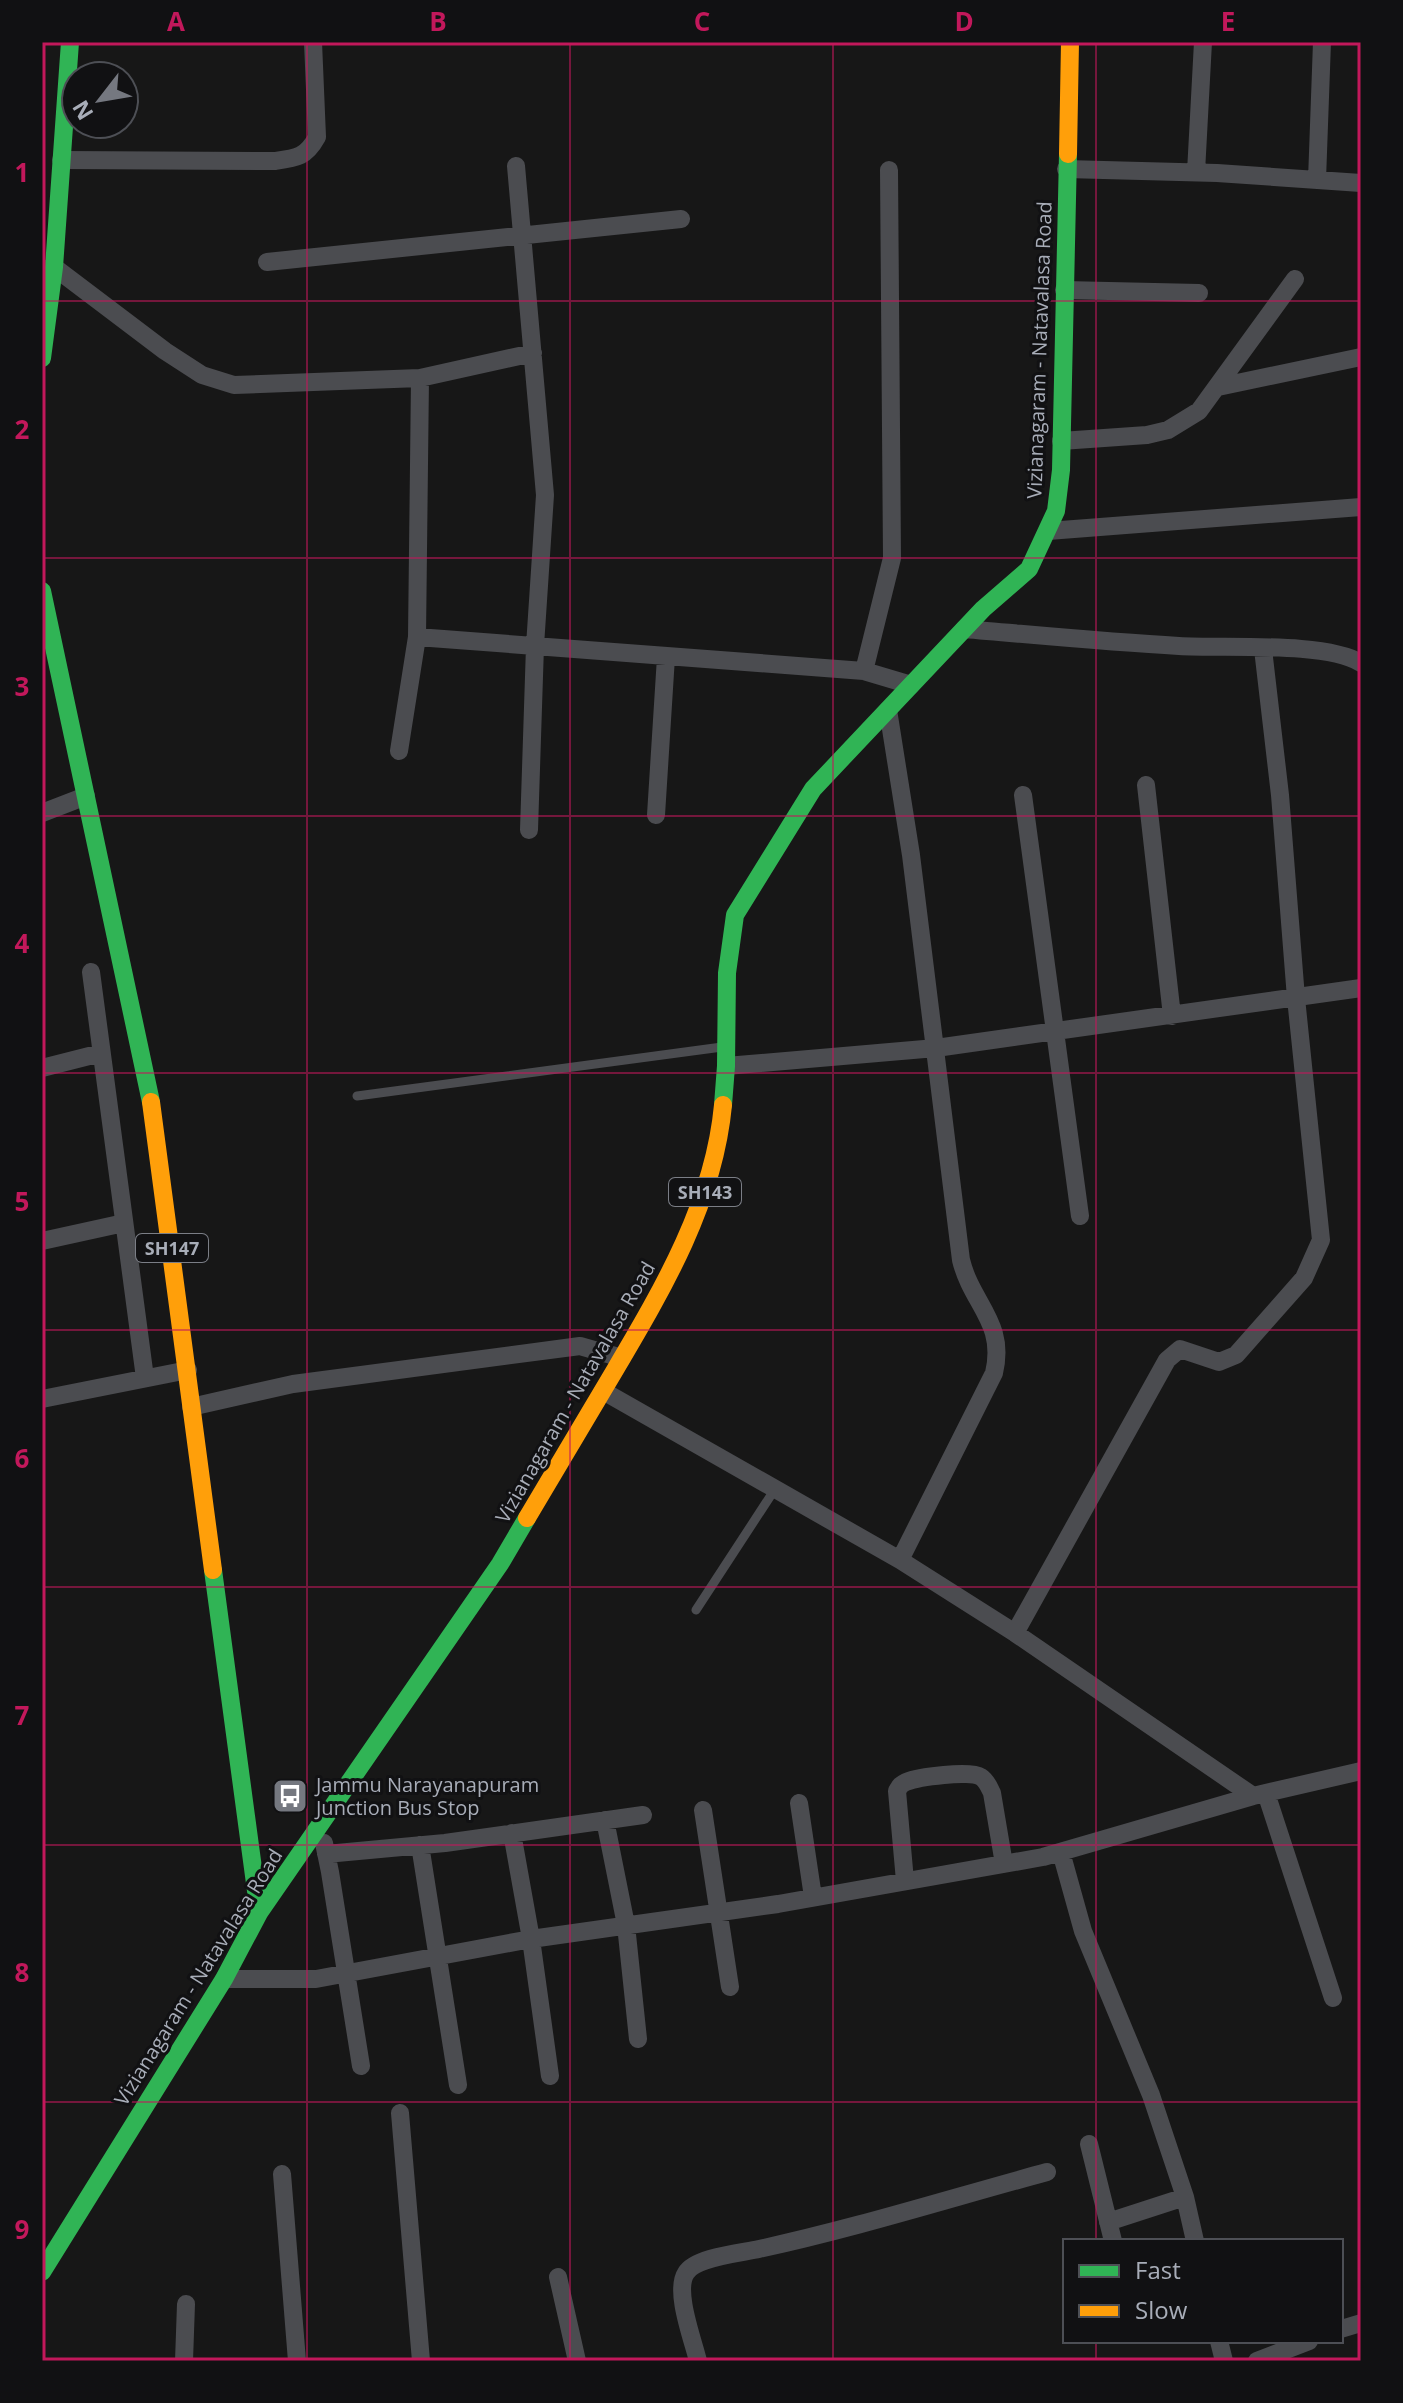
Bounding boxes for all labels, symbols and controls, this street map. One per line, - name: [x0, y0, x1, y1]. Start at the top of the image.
- text: A: [167, 3, 185, 39]
- text: B: [429, 3, 447, 39]
- text: C: [694, 3, 710, 39]
- text: D: [954, 3, 974, 39]
- text: E: [1221, 3, 1235, 39]
- north arrow: [60, 60, 140, 140]
- text: N: [65, 95, 99, 126]
- text: 1: [15, 154, 29, 190]
- street label: Vizianagaram - Natavalasa Road: [1020, 201, 1058, 499]
- text: 2: [15, 411, 30, 447]
- text: 3: [15, 668, 29, 704]
- text: 4: [15, 925, 30, 961]
- road number: SH143: [669, 1178, 741, 1206]
- text: 5: [15, 1183, 29, 1219]
- road number: SH147: [136, 1234, 208, 1262]
- street label: Vizianagaram - Natavalasa Road: [489, 1256, 661, 1528]
- text: 6: [15, 1440, 30, 1476]
- text: 7: [15, 1697, 30, 1733]
- place label: Jammu Narayanapuram Junction Bus Stop: [314, 1771, 539, 1821]
- bus stop icon: Jammu Narayanapuram Junction Bus Stop: [271, 1777, 309, 1815]
- street label: Vizianagaram - Natavalasa Road: [108, 1844, 288, 2110]
- text: 8: [15, 1954, 29, 1990]
- text: 9: [15, 2211, 29, 2247]
- legend: [1063, 2239, 1343, 2343]
- text: Fast: [1135, 2253, 1181, 2286]
- text: Slow: [1135, 2293, 1188, 2326]

